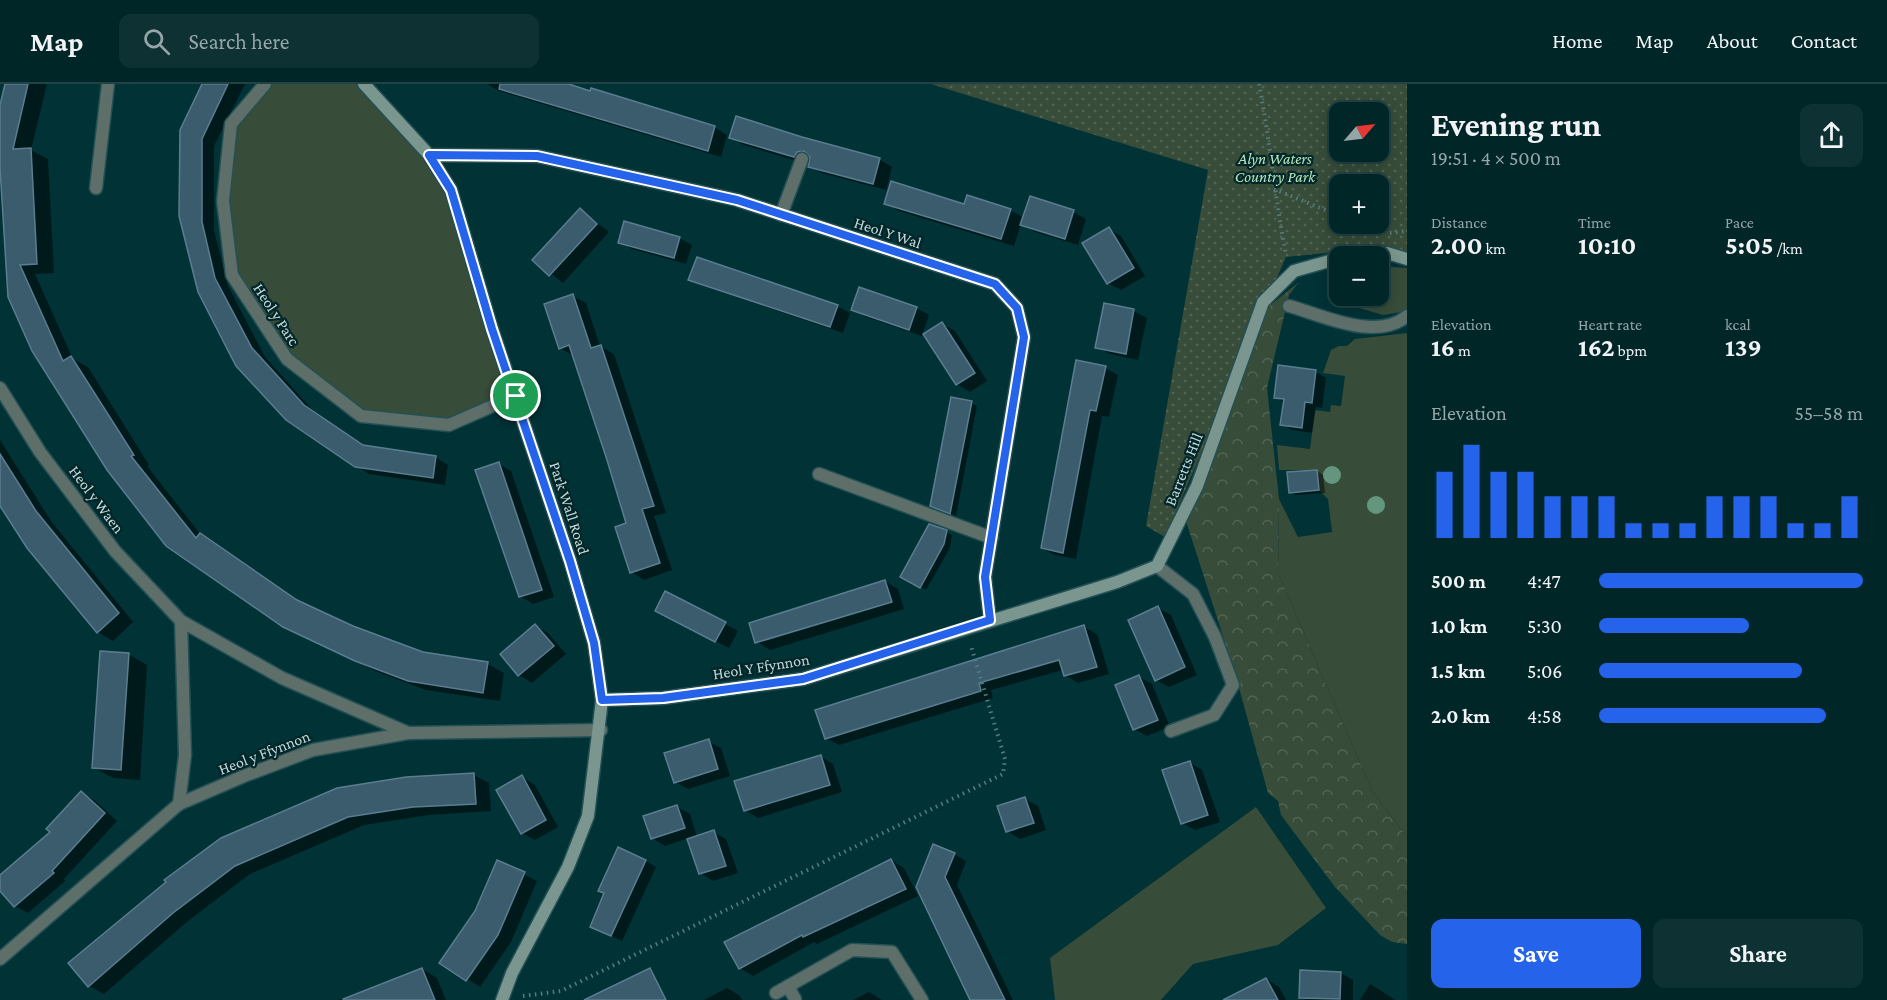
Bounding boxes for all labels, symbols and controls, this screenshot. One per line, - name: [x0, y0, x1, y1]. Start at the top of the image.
- search box: [119, 14, 539, 68]
- icon: search: [140, 25, 173, 58]
- text: Map: [30, 26, 83, 57]
- text: Search here: [188, 29, 289, 54]
- text: Home: [1552, 29, 1602, 53]
- text: Map: [1635, 29, 1674, 53]
- text: About: [1707, 29, 1758, 53]
- text: Contact: [1791, 29, 1857, 53]
- north arrow: [1329, 102, 1389, 162]
- map controls: [1329, 102, 1389, 306]
- button: share: [1800, 104, 1863, 167]
- text: Evening run: [1431, 106, 1601, 143]
- text: 19:51 · 4 × 500 m: [1431, 147, 1561, 169]
- park label: Alyn Waters Country Park: [1235, 150, 1316, 186]
- button: +: [1329, 174, 1389, 234]
- street label: Heol Y Wal: [852, 214, 924, 251]
- text: Distance: [1431, 214, 1487, 231]
- text: Time: [1578, 214, 1611, 231]
- text: Pace: [1725, 214, 1754, 231]
- text: 2.00: [1431, 231, 1482, 260]
- text: 10:10: [1578, 231, 1636, 260]
- text: 5:05: [1725, 231, 1774, 260]
- text: km: [1482, 240, 1506, 257]
- text: /km: [1774, 240, 1803, 257]
- button: −: [1329, 246, 1389, 306]
- street label: Heol y Parc: [249, 280, 303, 349]
- text: Elevation: [1431, 316, 1492, 333]
- text: Heart rate: [1578, 316, 1642, 333]
- text: kcal: [1725, 316, 1751, 333]
- text: 16: [1431, 333, 1455, 362]
- text: 162: [1578, 333, 1615, 362]
- text: 139: [1725, 333, 1762, 362]
- text: m: [1455, 342, 1471, 359]
- text: bpm: [1615, 342, 1647, 359]
- pin: [490, 370, 541, 421]
- icon: arrive: [499, 379, 532, 412]
- text: Elevation: [1431, 402, 1507, 424]
- text: 55–58 m: [1795, 402, 1863, 424]
- street label: Barretts Hill: [1161, 430, 1206, 508]
- street label: Park Wall Road: [547, 460, 593, 557]
- street label: Heol y Waen: [65, 462, 128, 537]
- text: 500 m: [1431, 570, 1486, 592]
- text: 4:47: [1527, 570, 1561, 592]
- text: 1.0 km: [1431, 615, 1487, 637]
- text: 5:30: [1527, 615, 1562, 637]
- street label: Heol Y Ffynnon: [712, 650, 811, 684]
- text: 1.5 km: [1431, 660, 1486, 682]
- text: 5:06: [1527, 660, 1562, 682]
- text: 2.0 km: [1431, 705, 1490, 727]
- text: 4:58: [1527, 705, 1562, 727]
- street label: Heol y Ffynnon: [216, 727, 313, 779]
- button: Save: [1431, 919, 1641, 988]
- button: Share: [1653, 919, 1863, 988]

